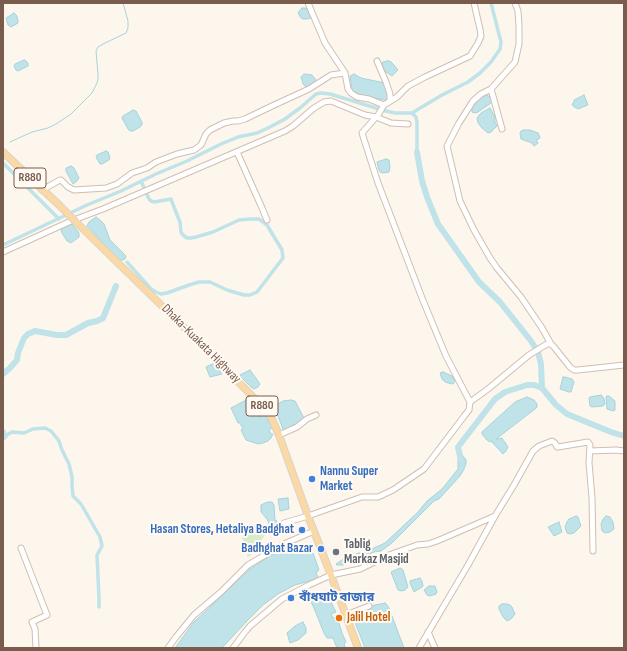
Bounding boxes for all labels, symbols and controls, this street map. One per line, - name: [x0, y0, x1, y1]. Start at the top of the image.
- road number: R880: [14, 168, 46, 188]
- street label: Dhaka-Kuakata Highway: [158, 301, 244, 387]
- road number: R880: [246, 396, 278, 416]
- place label: Nannu Super Market: [320, 464, 378, 495]
- marker: Nannu Super Market: [307, 474, 317, 484]
- place label: Hasan Stores, Hetaliya Badghat: [150, 522, 294, 538]
- marker: Hasan Stores, Hetaliya Badghat: [297, 525, 307, 535]
- place label: Tablig Markaz Masjid: [344, 537, 409, 568]
- place label: Badhghat Bazar: [241, 541, 313, 557]
- marker: Badhghat Bazar: [316, 544, 326, 554]
- marker: Tablig Markaz Masjid: [331, 547, 341, 557]
- place label: বাঁধঘাট বাজার: [299, 590, 374, 606]
- marker: বাঁধঘাট বাজার: [286, 593, 296, 603]
- place label: Jalil Hotel: [347, 610, 390, 626]
- marker: Jalil Hotel: [334, 613, 344, 623]

